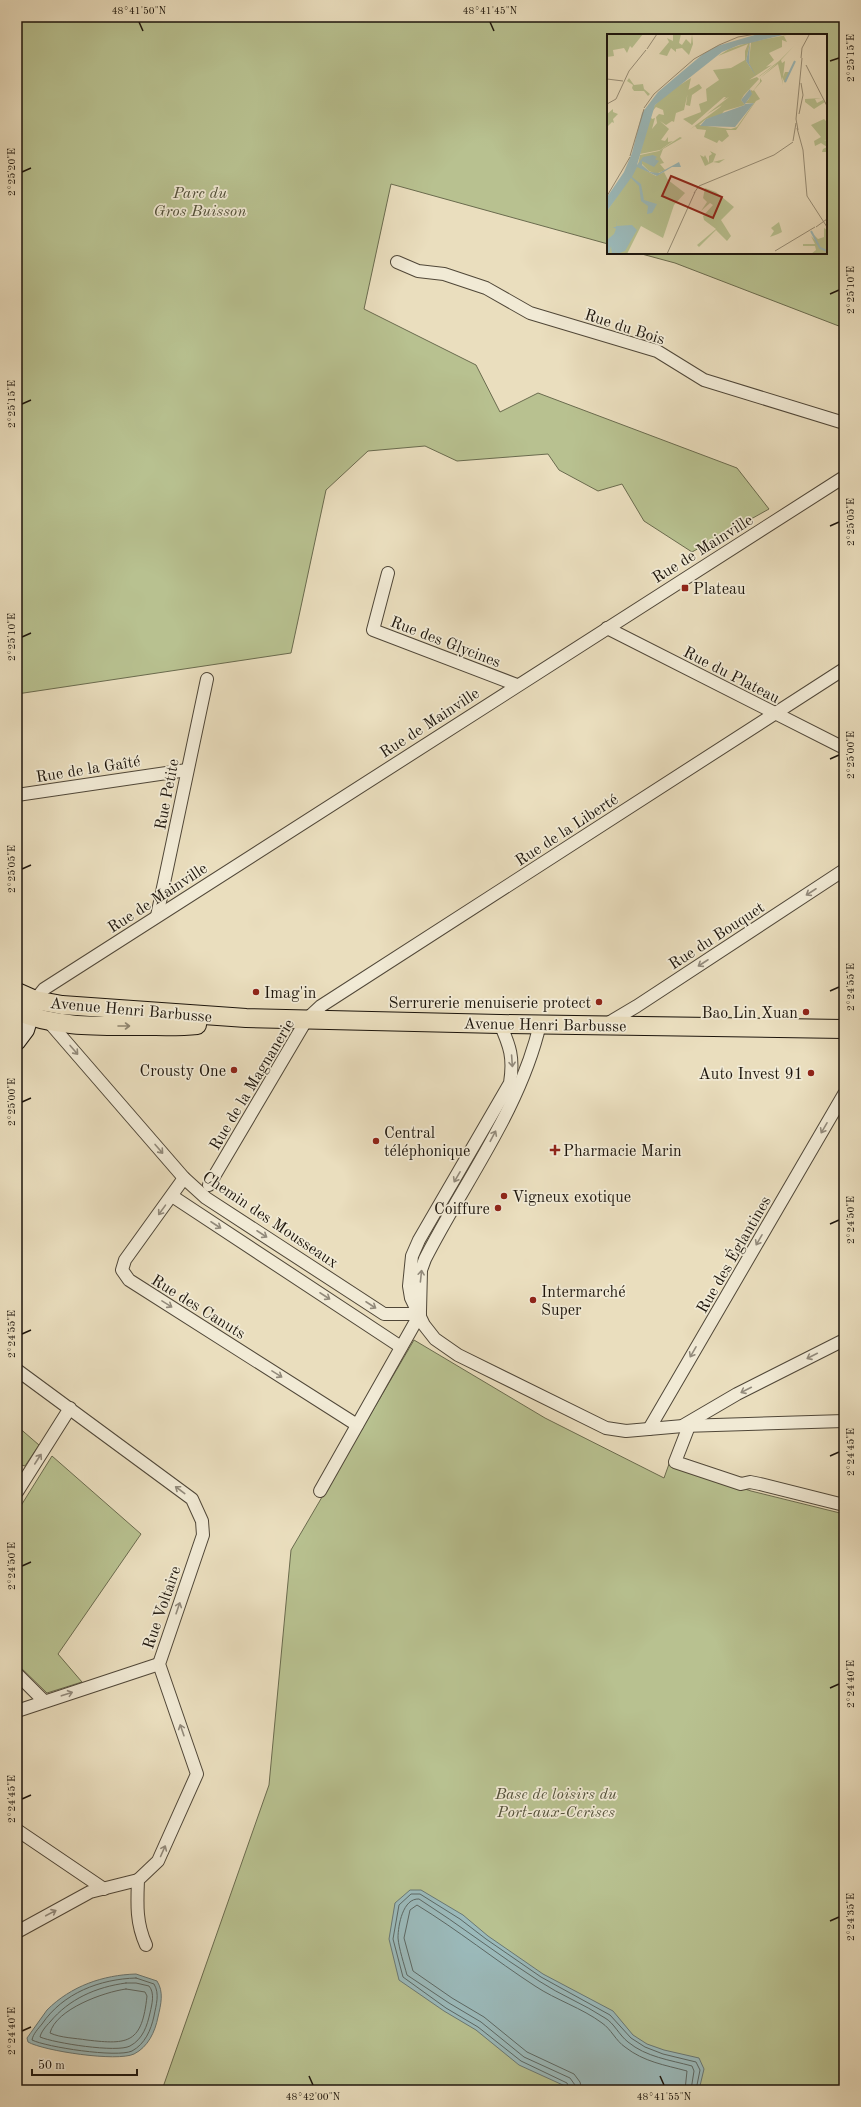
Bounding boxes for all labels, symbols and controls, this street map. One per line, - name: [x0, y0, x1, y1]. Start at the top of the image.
- text: 48°41'50"N: [112, 6, 167, 16]
- text: 48°41'45"N: [463, 6, 518, 16]
- inset map: [607, 34, 827, 254]
- text: 2°25'15"E: [846, 34, 856, 82]
- text: 2°25'20"E: [7, 148, 17, 196]
- park label: Parc du Gros Buisson: [154, 186, 246, 220]
- text: 2°25'10"E: [846, 266, 856, 314]
- street label: Rue du Bois: [582, 307, 667, 348]
- text: 2°25'15"E: [7, 380, 17, 428]
- text: 2°25'05"E: [846, 498, 856, 546]
- street label: Rue de Mainville: [650, 512, 756, 587]
- place label: Plateau: [693, 582, 746, 598]
- marker: Plateau: [680, 583, 690, 593]
- text: 2°25'10"E: [7, 613, 17, 661]
- street label: Rue des Glycines: [388, 614, 503, 671]
- street label: Rue du Plateau: [680, 645, 782, 707]
- street label: Rue de Mainville: [377, 686, 483, 762]
- text: 2°25'00"E: [846, 731, 856, 779]
- street label: Rue de la Gaîté: [35, 754, 142, 786]
- street label: Rue Petite: [153, 757, 183, 831]
- street label: Rue de la Liberté: [513, 792, 621, 870]
- text: 2°25'05"E: [7, 845, 17, 893]
- street label: Rue de Mainville: [105, 861, 211, 937]
- one-way arrow: [806, 887, 817, 896]
- street label: Rue du Bouquet: [666, 900, 768, 973]
- one-way arrow: [698, 959, 709, 967]
- text: 2°24'55"E: [846, 963, 856, 1011]
- place label: Imag'in: [264, 986, 317, 1002]
- marker: Imag'in: [251, 987, 261, 997]
- street label: Avenue Henri Barbusse: [49, 996, 213, 1026]
- place label: Serrurerie menuiserie protect: [389, 996, 591, 1012]
- marker: Serrurerie menuiserie protect: [594, 997, 604, 1007]
- place label: Bao Lin Xuan: [701, 1006, 798, 1022]
- marker: Bao Lin Xuan: [801, 1007, 811, 1017]
- street label: Rue de la Magnanerie: [207, 1017, 298, 1153]
- street label: Avenue Henri Barbusse: [463, 1017, 626, 1035]
- one-way arrow: [117, 1022, 130, 1030]
- one-way arrow: [70, 1045, 79, 1056]
- one-way arrow: [508, 1054, 515, 1067]
- place label: Crousty One: [140, 1064, 226, 1080]
- marker: Crousty One: [229, 1065, 239, 1075]
- place label: Auto Invest 91: [699, 1067, 803, 1083]
- marker: Auto Invest 91: [806, 1068, 816, 1078]
- text: 2°25'00"E: [7, 1078, 17, 1126]
- one-way arrow: [820, 1122, 828, 1134]
- place label: Central téléphonique: [384, 1126, 470, 1160]
- one-way arrow: [490, 1130, 498, 1142]
- marker: Central téléphonique: [371, 1136, 381, 1146]
- one-way arrow: [154, 1143, 163, 1153]
- place label: Pharmacie Marin: [563, 1144, 682, 1160]
- marker: Pharmacie Marin: [550, 1145, 560, 1155]
- street label: Chemin des Mousseaux: [199, 1169, 341, 1272]
- one-way arrow: [452, 1171, 460, 1183]
- place label: Vigneux exotique: [512, 1190, 631, 1206]
- marker: Vigneux exotique: [499, 1191, 509, 1201]
- street label: Rue des Églantines: [691, 1192, 775, 1316]
- text: 2°24'50"E: [846, 1196, 856, 1244]
- place label: Coiffure: [434, 1202, 490, 1218]
- marker: Coiffure: [493, 1203, 503, 1213]
- one-way arrow: [157, 1204, 166, 1215]
- one-way arrow: [210, 1221, 221, 1229]
- one-way arrow: [256, 1230, 267, 1238]
- one-way arrow: [754, 1234, 762, 1246]
- one-way arrow: [417, 1270, 425, 1283]
- street label: Rue des Canuts: [148, 1272, 248, 1343]
- place label: Intermarché Super: [541, 1285, 626, 1319]
- one-way arrow: [319, 1292, 330, 1300]
- marker: Intermarché Super: [528, 1295, 538, 1305]
- one-way arrow: [161, 1300, 172, 1308]
- one-way arrow: [365, 1302, 377, 1310]
- text: 2°24'55"E: [7, 1310, 17, 1358]
- one-way arrow: [689, 1346, 697, 1358]
- one-way arrow: [806, 1353, 818, 1360]
- one-way arrow: [271, 1370, 282, 1378]
- one-way arrow: [740, 1387, 752, 1394]
- text: 2°24'45"E: [846, 1428, 856, 1476]
- one-way arrow: [34, 1454, 42, 1465]
- one-way arrow: [174, 1486, 185, 1494]
- text: 2°24'50"E: [7, 1542, 17, 1590]
- street label: Rue Voltaire: [141, 1564, 185, 1651]
- one-way arrow: [175, 1601, 182, 1614]
- text: 2°24'40"E: [846, 1660, 856, 1708]
- one-way arrow: [61, 1689, 73, 1697]
- one-way arrow: [177, 1725, 185, 1737]
- text: 2°24'45"E: [7, 1775, 17, 1823]
- park label: Base de loisirs du Port-aux-Cerises: [494, 1787, 617, 1821]
- one-way arrow: [159, 1845, 167, 1857]
- text: 2°24'35"E: [846, 1893, 856, 1941]
- one-way arrow: [45, 1909, 57, 1917]
- text: 2°24'40"E: [7, 2007, 17, 2055]
- scale bar: [32, 2051, 137, 2077]
- text: 50 m: [38, 2059, 65, 2072]
- text: 48°42'00"N: [286, 2092, 341, 2102]
- text: 48°41'55"N: [637, 2092, 692, 2102]

